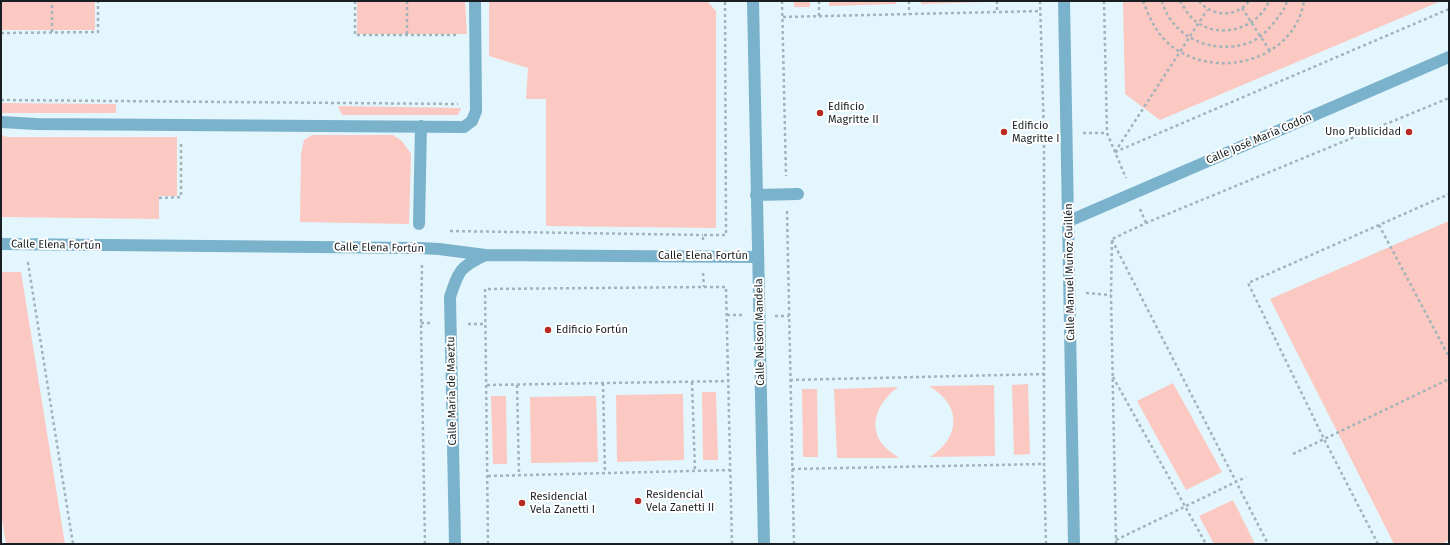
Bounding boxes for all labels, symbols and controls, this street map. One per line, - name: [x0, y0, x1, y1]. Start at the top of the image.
- place label: Edificio Magritte II: [828, 100, 879, 126]
- marker: Edificio Magritte II: [815, 108, 825, 118]
- street label: Calle José María Codón: [1204, 111, 1314, 167]
- place label: Edificio Magritte I: [1012, 119, 1059, 145]
- place label: Uno Publicidad: [1325, 125, 1401, 139]
- marker: Edificio Magritte I: [999, 127, 1009, 137]
- marker: Uno Publicidad: [1404, 127, 1414, 137]
- street label: Calle Manuel Muñoz Guillén: [1062, 203, 1078, 341]
- street label: Calle Elena Fortún: [11, 238, 101, 252]
- street label: Calle Elena Fortún: [334, 241, 424, 255]
- street label: Calle Elena Fortún: [658, 249, 748, 263]
- street label: Calle Nelson Mandela: [752, 278, 768, 386]
- place label: Edificio Fortún: [556, 323, 628, 337]
- marker: Edificio Fortún: [543, 325, 553, 335]
- street label: Calle María de Maeztu: [444, 336, 460, 446]
- place label: Residencial Vela Zanetti II: [646, 488, 714, 514]
- place label: Residencial Vela Zanetti I: [530, 490, 595, 516]
- marker: Residencial Vela Zanetti II: [633, 496, 643, 506]
- marker: Residencial Vela Zanetti I: [517, 498, 527, 508]

